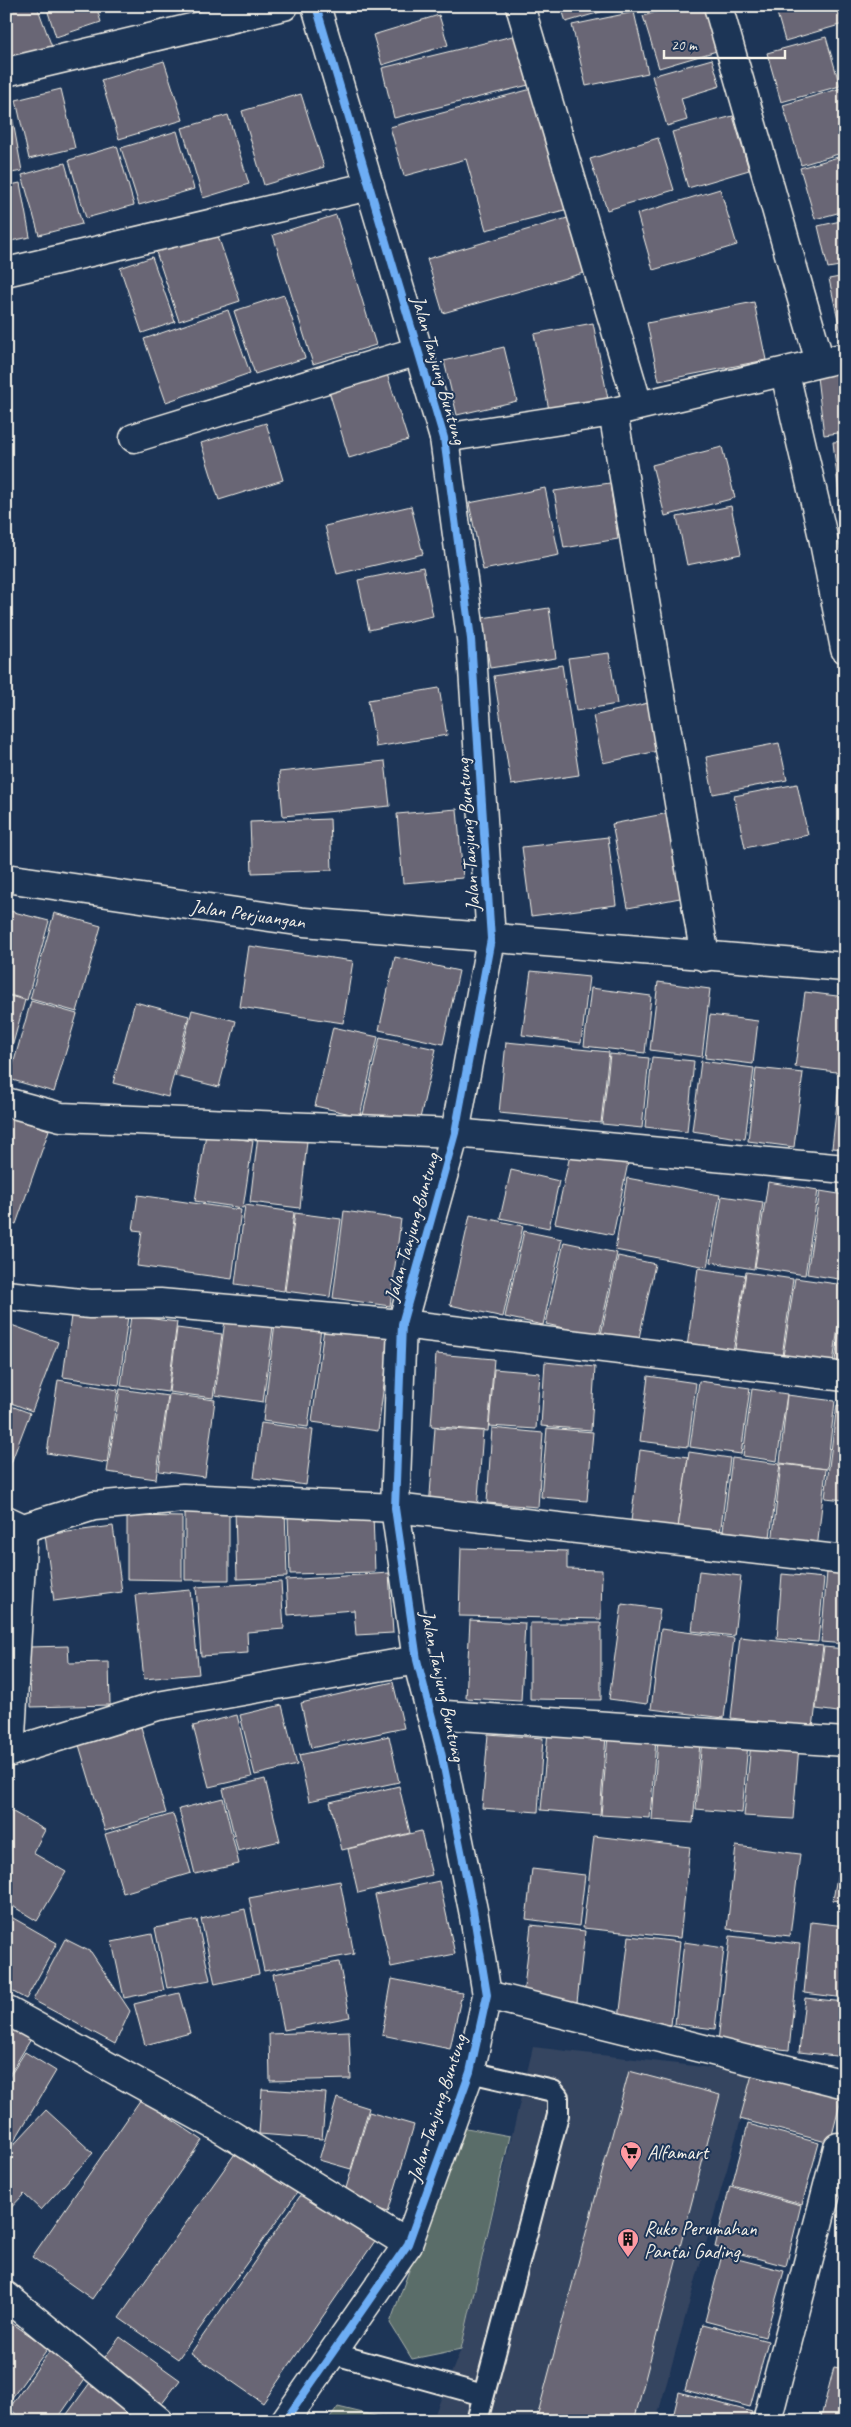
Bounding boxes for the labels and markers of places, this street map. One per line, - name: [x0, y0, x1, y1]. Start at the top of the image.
- supermarket icon: Alfamart: [619, 2140, 643, 2171]
- place label: Alfamart: [647, 2140, 710, 2165]
- place label: Ruko Perumahan Pantai Gading: [644, 2216, 758, 2264]
- building icon: Ruko Perumahan Pantai Gading: [616, 2227, 640, 2258]

